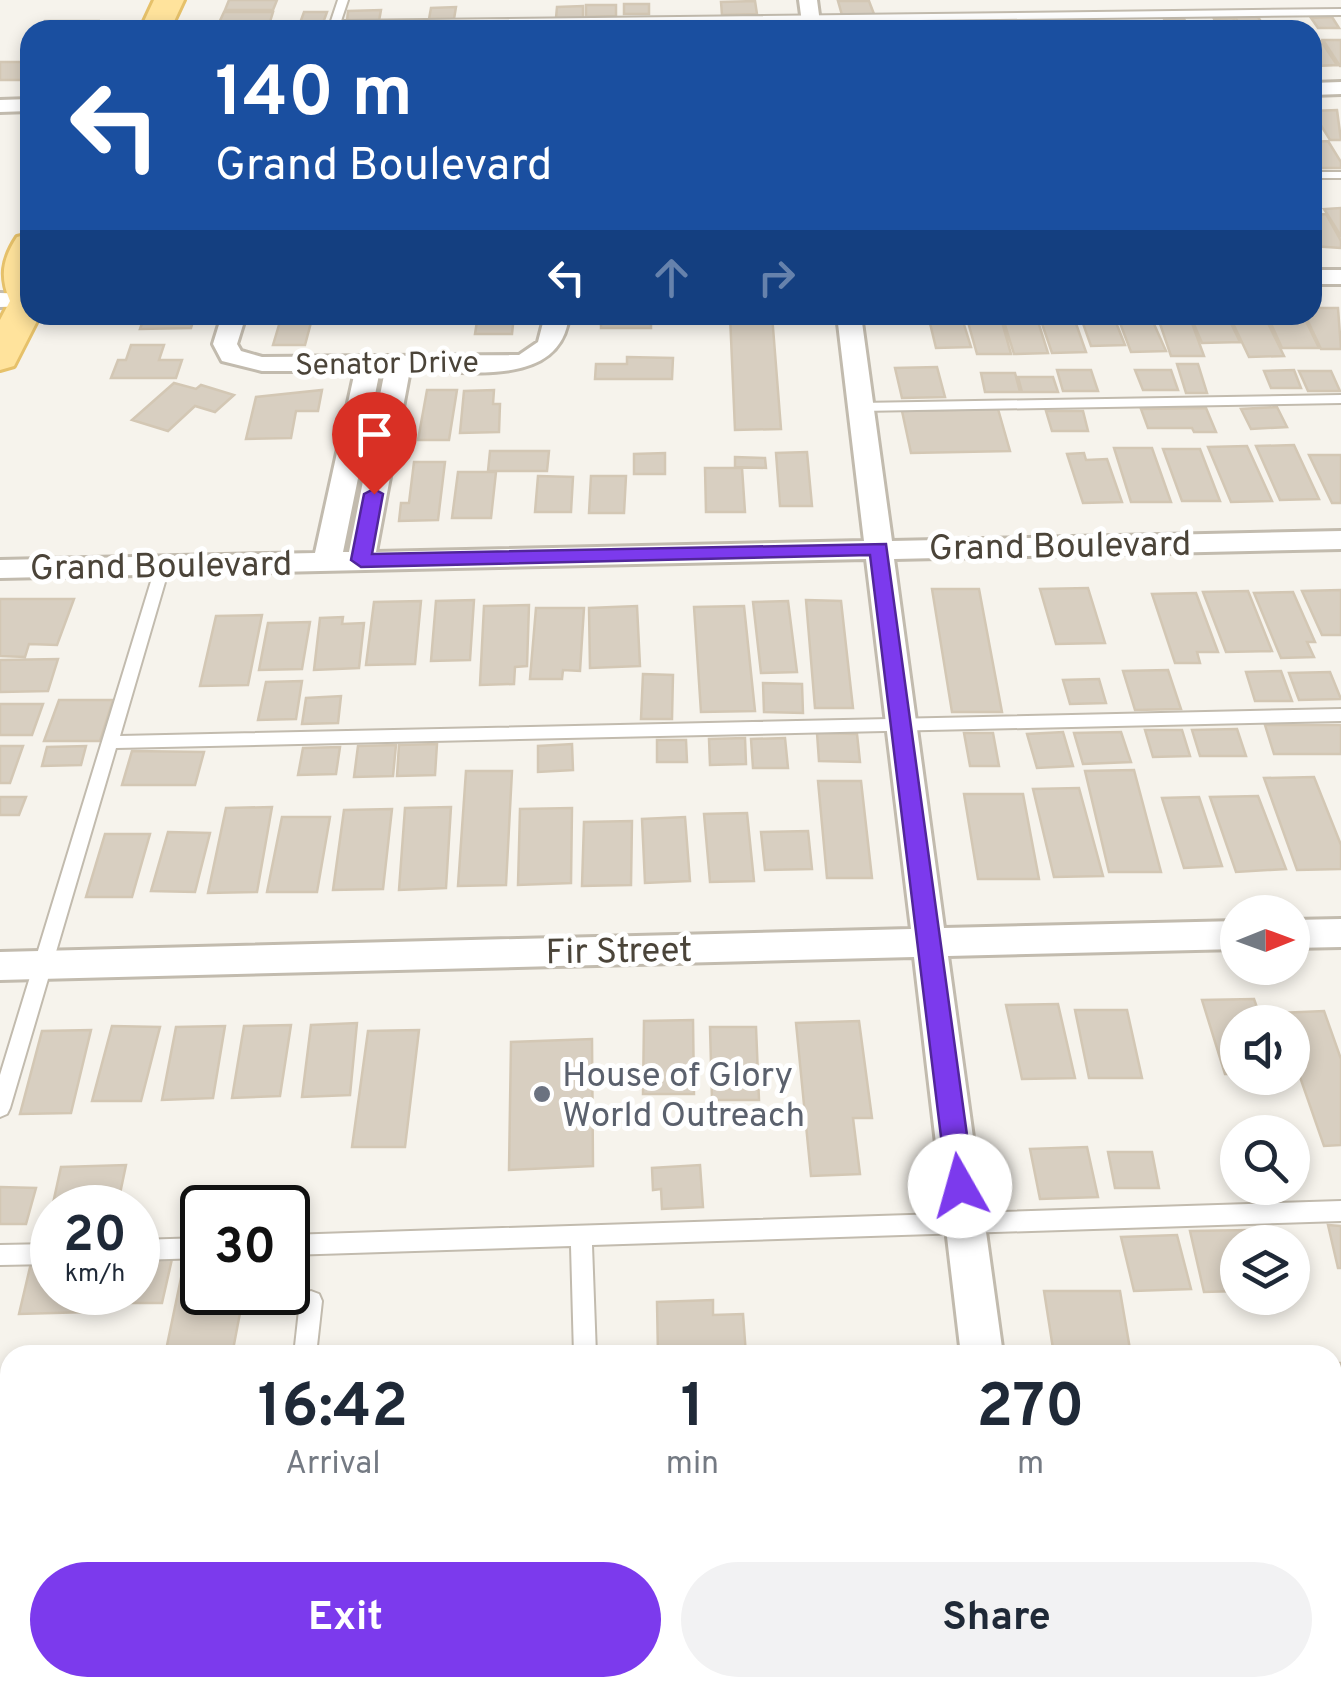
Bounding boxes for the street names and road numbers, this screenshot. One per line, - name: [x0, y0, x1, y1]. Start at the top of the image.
- street label: Senator Drive: [295, 345, 479, 386]
- street label: Grand Boulevard: [929, 524, 1192, 572]
- street label: Grand Boulevard: [30, 544, 293, 592]
- street label: Fir Street: [545, 930, 693, 976]

